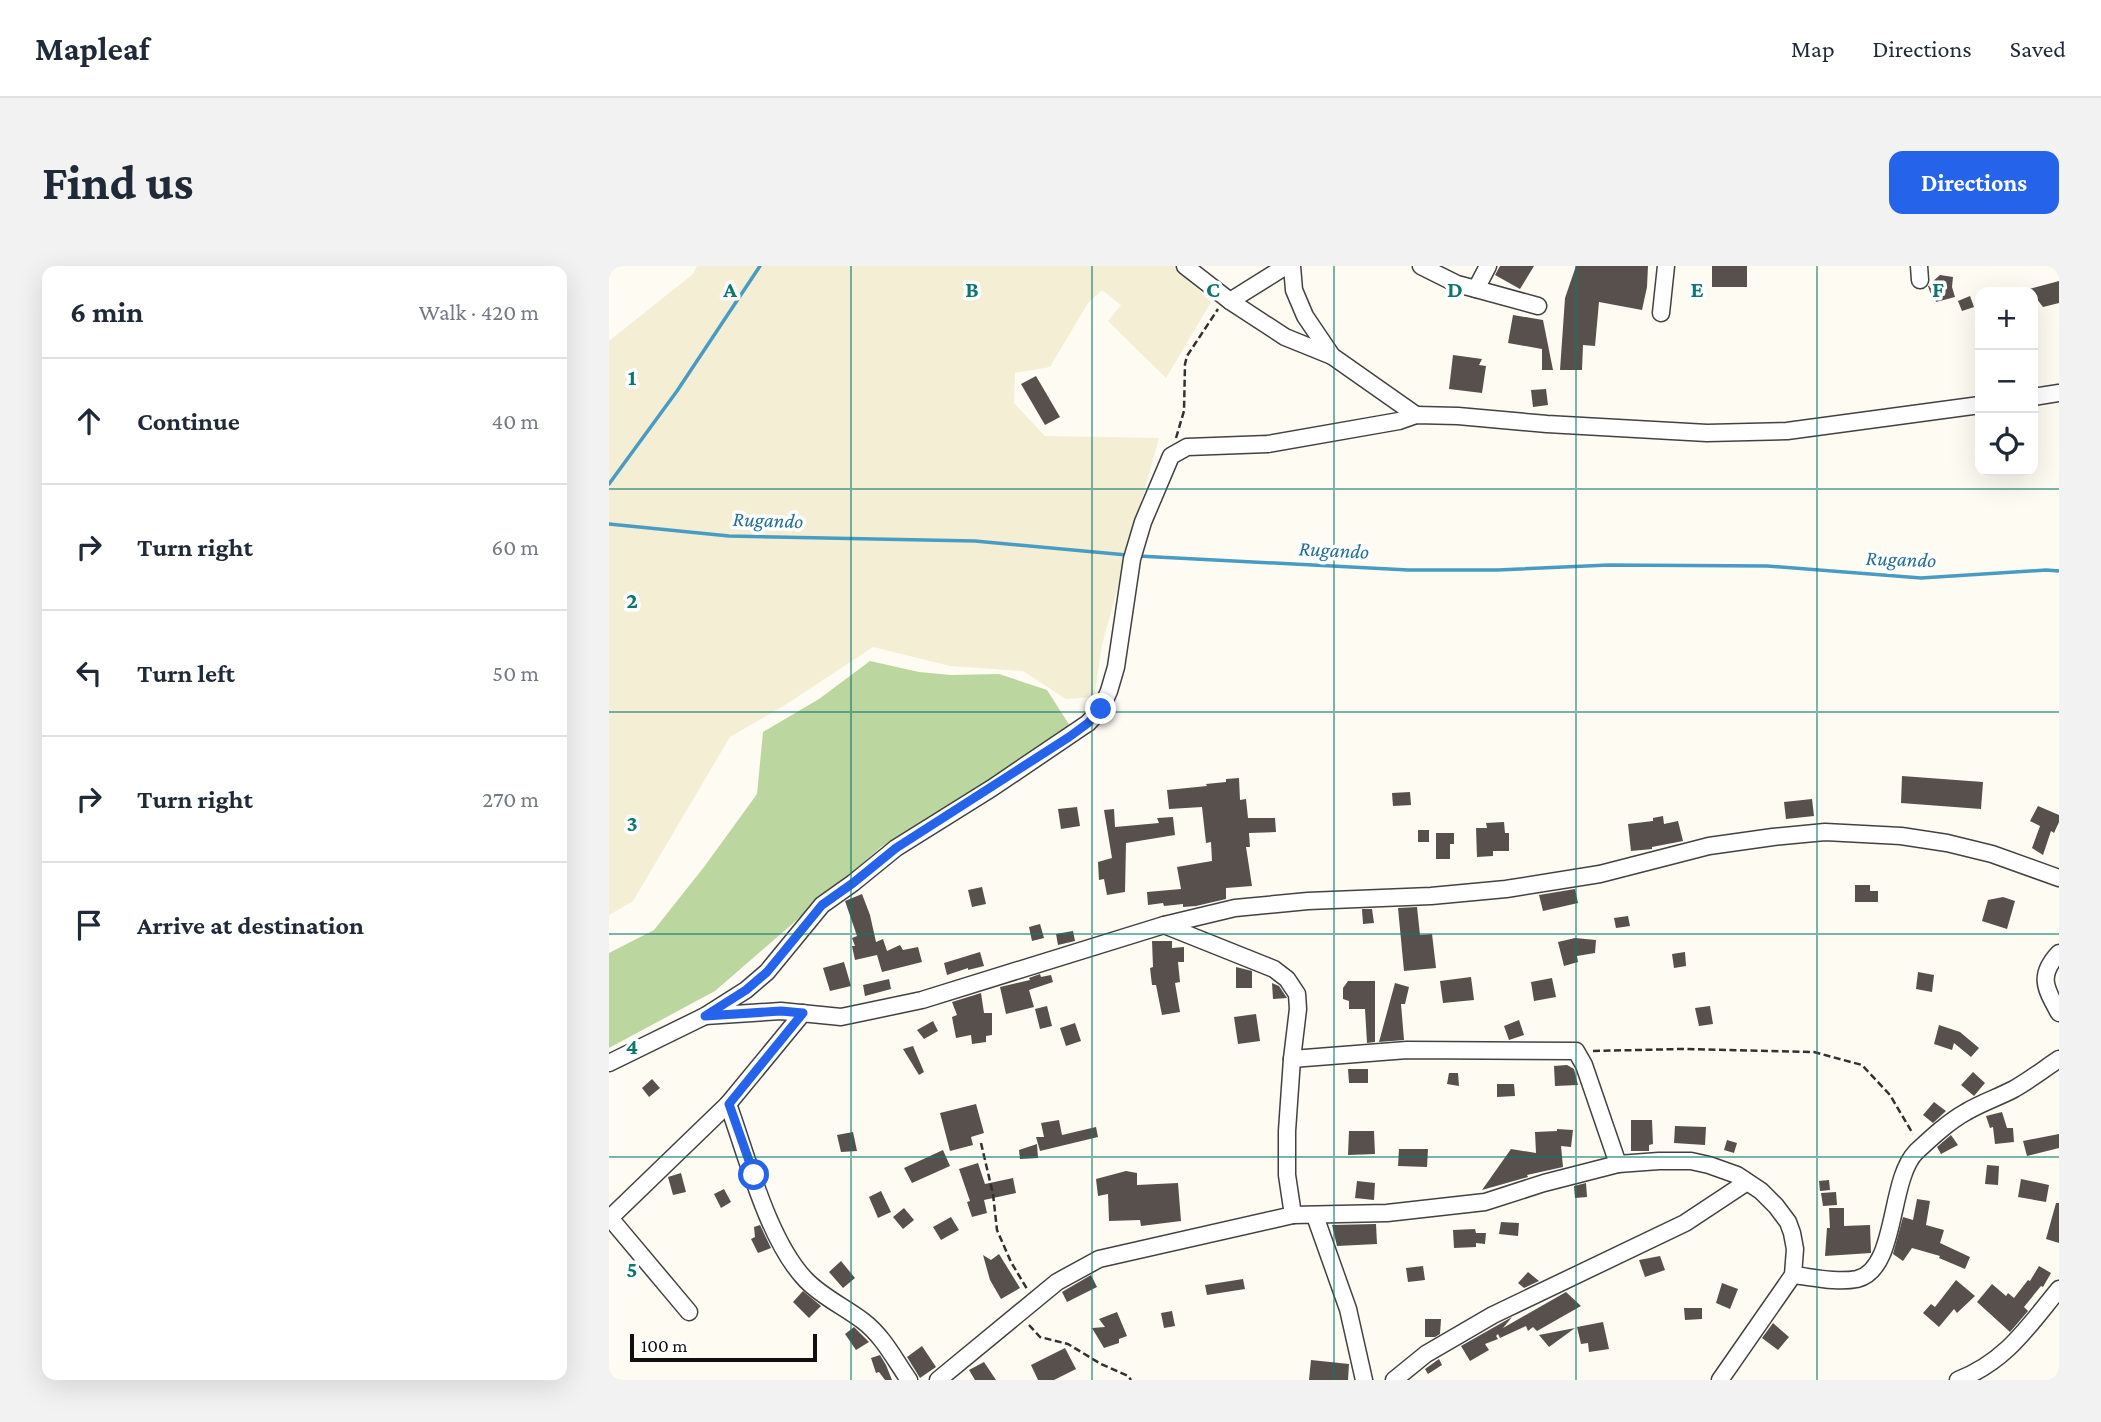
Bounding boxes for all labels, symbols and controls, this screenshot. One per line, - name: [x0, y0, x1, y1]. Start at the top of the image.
- text: Mapleaf: [35, 30, 150, 67]
- text: Map: [1791, 35, 1835, 62]
- text: Directions: [1873, 35, 1972, 62]
- text: Saved: [2010, 35, 2066, 62]
- button: Directions: [1889, 151, 2059, 214]
- text: Find us: [42, 155, 194, 210]
- text: A: [722, 276, 737, 302]
- text: B: [965, 276, 979, 302]
- text: C: [1206, 276, 1220, 302]
- text: D: [1447, 276, 1463, 302]
- text: E: [1690, 276, 1704, 302]
- text: F: [1932, 276, 1944, 302]
- map controls: [1975, 287, 2038, 476]
- button: +: [1975, 287, 2038, 350]
- text: 6 min: [70, 295, 143, 328]
- text: Walk · 420 m: [419, 299, 539, 325]
- button: −: [1975, 350, 2038, 413]
- text: 1: [628, 364, 637, 390]
- icon: ahead: [70, 402, 108, 440]
- text: Continue: [137, 407, 240, 436]
- text: 40 m: [491, 408, 539, 434]
- button: locate: [1975, 413, 2038, 476]
- water label: Rugando: [732, 507, 804, 533]
- icon: right: [70, 528, 108, 566]
- text: Turn right: [137, 533, 253, 562]
- text: 60 m: [492, 534, 539, 560]
- water label: Rugando: [1298, 536, 1370, 564]
- water label: Rugando: [1865, 546, 1937, 572]
- text: 2: [626, 587, 638, 613]
- icon: left: [70, 654, 108, 692]
- text: Turn left: [137, 659, 235, 688]
- text: 50 m: [492, 660, 539, 686]
- route end: [1085, 693, 1116, 724]
- icon: right: [70, 780, 108, 818]
- text: Turn right: [137, 785, 253, 814]
- text: 270 m: [482, 786, 539, 812]
- text: 3: [626, 810, 638, 836]
- icon: arrive: [70, 906, 108, 944]
- text: Arrive at destination: [137, 911, 364, 940]
- text: 4: [626, 1033, 638, 1059]
- route start: [738, 1159, 769, 1190]
- text: 5: [626, 1256, 638, 1282]
- scale bar: [630, 1331, 817, 1363]
- text: 100 m: [641, 1335, 688, 1356]

